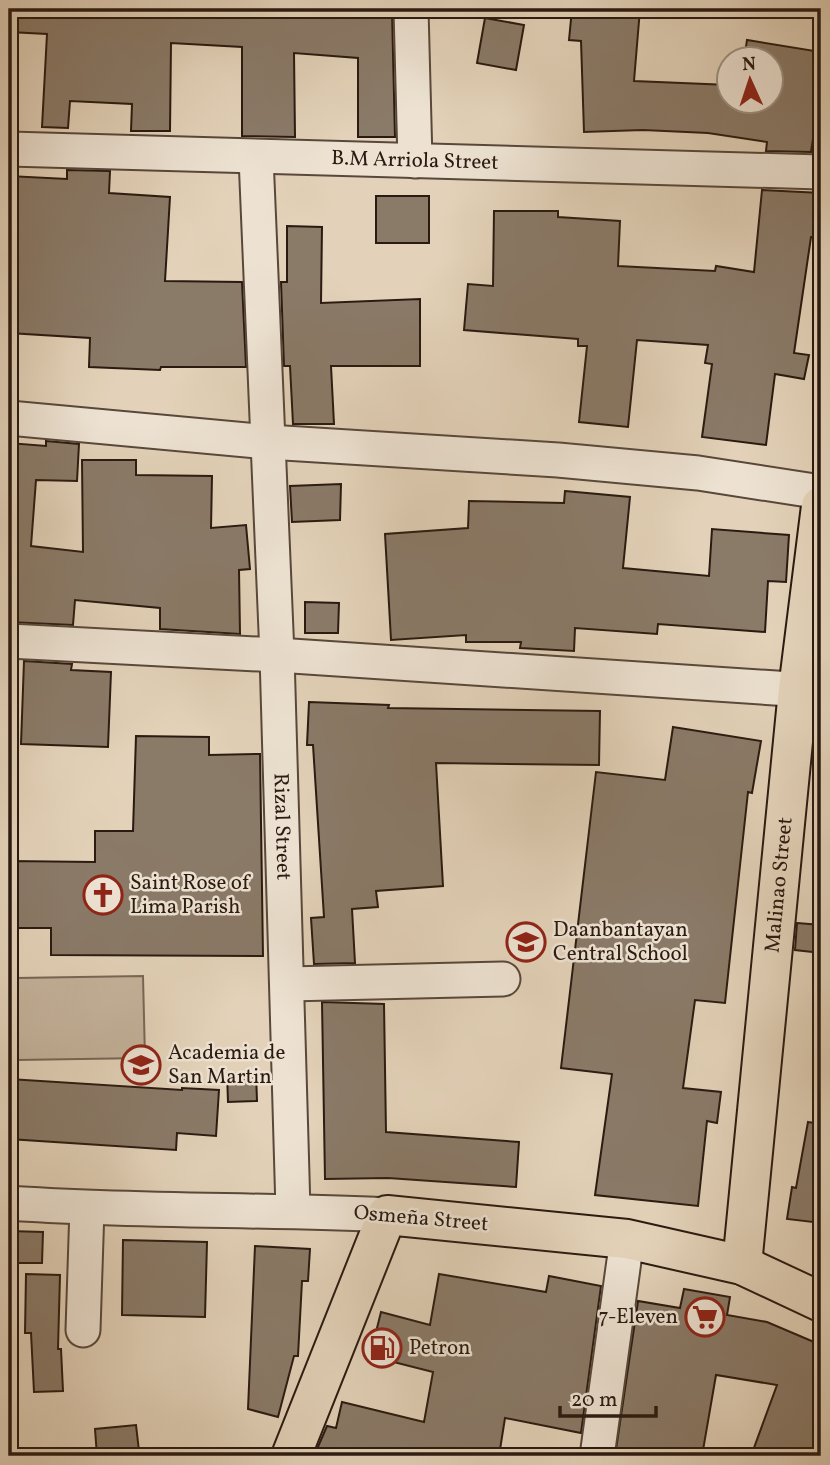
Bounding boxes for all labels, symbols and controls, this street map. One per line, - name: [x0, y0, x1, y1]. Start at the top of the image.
- north arrow: [714, 46, 784, 116]
- text: N: [742, 52, 757, 78]
- street label: B.M Arriola Street: [331, 144, 499, 177]
- street label: Rizal Street: [266, 772, 298, 881]
- street label: Malinao Street: [758, 816, 800, 954]
- place label: Saint Rose of Lima Parish: [130, 869, 251, 922]
- church icon: Saint Rose of Lima Parish: [82, 874, 124, 916]
- place label: Daanbantayan Central School: [553, 916, 688, 969]
- school or university icon: Daanbantayan Central School: [505, 921, 547, 963]
- place label: Academia de San Martin: [168, 1039, 285, 1092]
- school or university icon: Academia de San Martin: [120, 1044, 162, 1086]
- street label: Osmeña Street: [352, 1199, 490, 1239]
- supermarket icon: 7-Eleven: [684, 1296, 726, 1338]
- place label: 7-Eleven: [598, 1303, 678, 1332]
- fuel station icon: Petron: [361, 1327, 403, 1369]
- place label: Petron: [409, 1334, 471, 1363]
- scale bar: [560, 1374, 657, 1418]
- text: 20 m: [571, 1386, 617, 1415]

